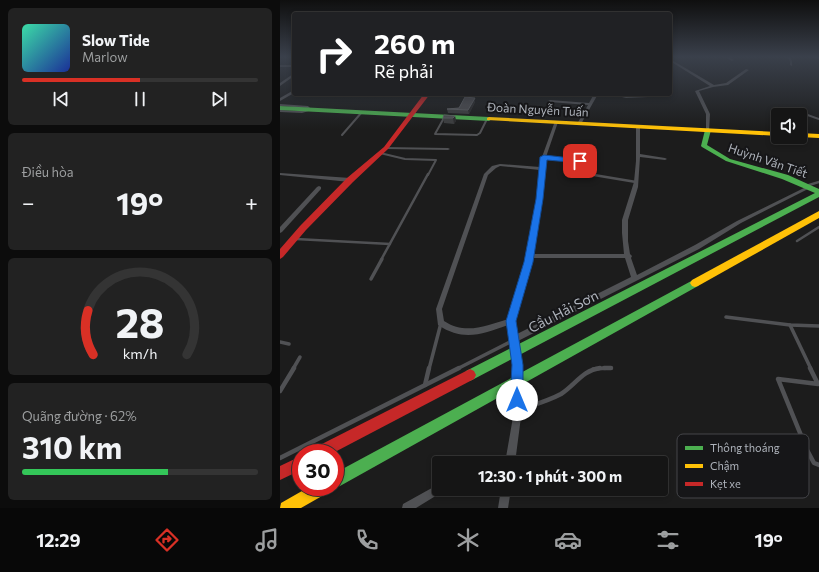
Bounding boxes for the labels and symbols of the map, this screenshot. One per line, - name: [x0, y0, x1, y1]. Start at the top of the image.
- street label: Đoàn Nguyễn Tuấn: [486, 99, 589, 119]
- street label: Huỳnh Văn Tiết: [727, 140, 810, 180]
- pin: [563, 144, 597, 178]
- street label: Cầu Hải Sơn: [525, 286, 601, 336]
- position arrow: [496, 379, 538, 421]
- legend: [677, 434, 809, 498]
- text: Thông thoáng: [710, 441, 780, 454]
- speed limit sign: 30: [292, 444, 344, 496]
- text: Chậm: [710, 459, 739, 472]
- text: Kẹt xe: [710, 477, 741, 490]

